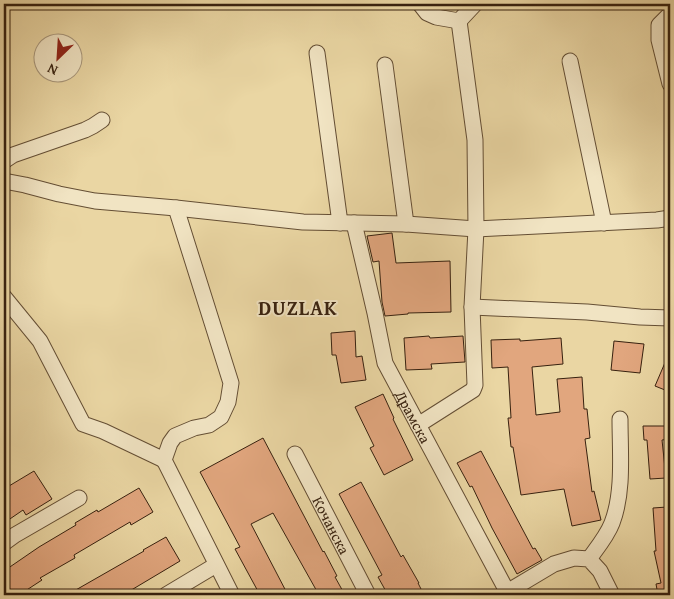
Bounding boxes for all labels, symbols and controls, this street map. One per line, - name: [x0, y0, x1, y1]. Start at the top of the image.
- north arrow: [32, 32, 82, 82]
- text: N: [43, 58, 61, 81]
- district label: DUZLAK: [258, 293, 338, 322]
- street label: Драмска: [390, 385, 437, 447]
- street label: Кочанска: [308, 492, 356, 558]

